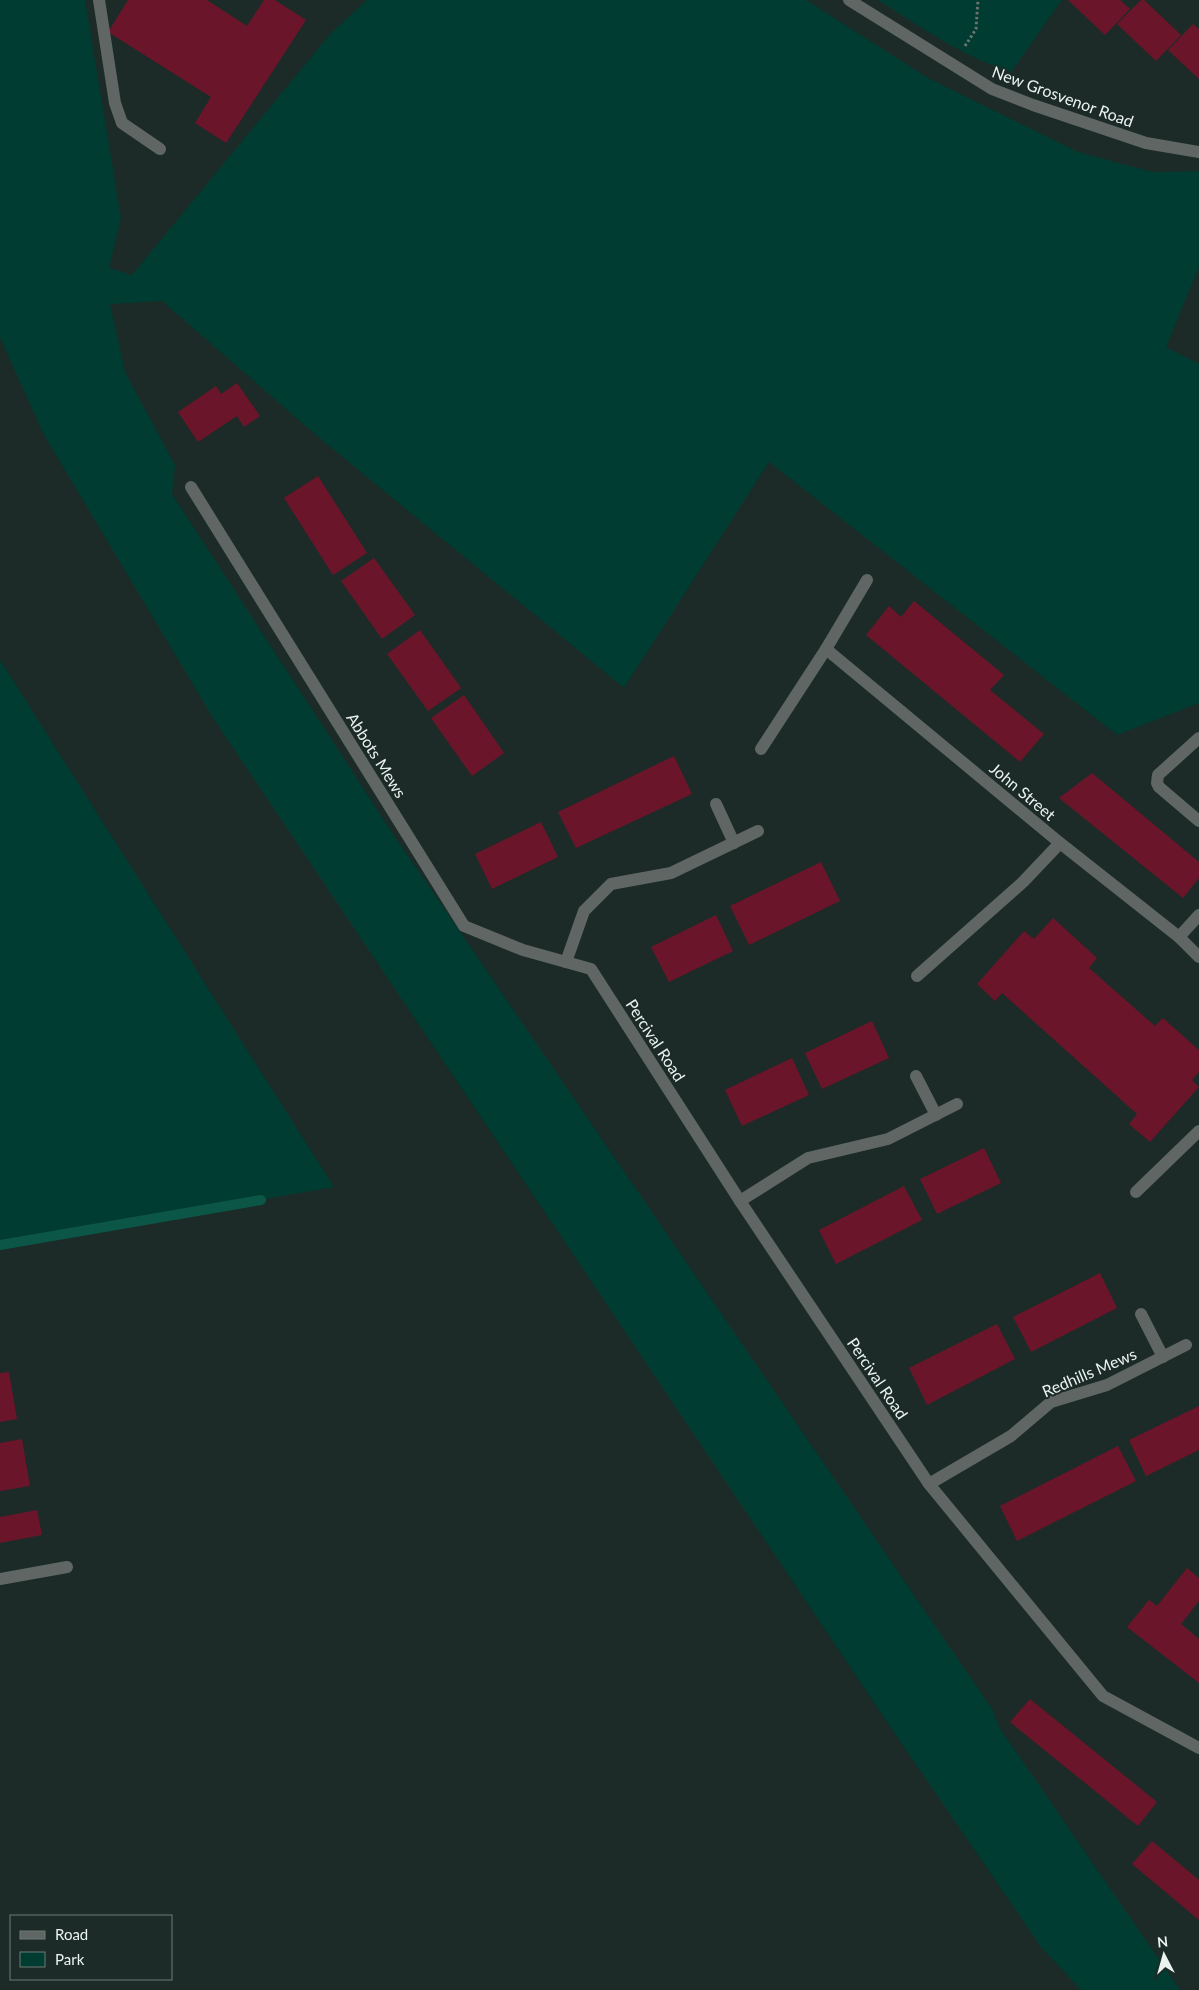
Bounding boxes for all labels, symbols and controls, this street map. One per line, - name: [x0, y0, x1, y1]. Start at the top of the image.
- street label: New Grosvenor Road: [990, 62, 1136, 130]
- street label: Abbots Mews: [343, 709, 411, 801]
- street label: John Street: [986, 758, 1060, 824]
- street label: Percival Road: [622, 995, 690, 1085]
- street label: Percival Road: [844, 1334, 912, 1422]
- street label: Redhills Mews: [1039, 1344, 1139, 1400]
- legend: [10, 1915, 172, 1980]
- text: Road: [55, 1925, 88, 1943]
- north arrow: [1139, 1930, 1189, 1980]
- text: N: [1156, 1933, 1169, 1951]
- text: Park: [55, 1950, 85, 1968]

